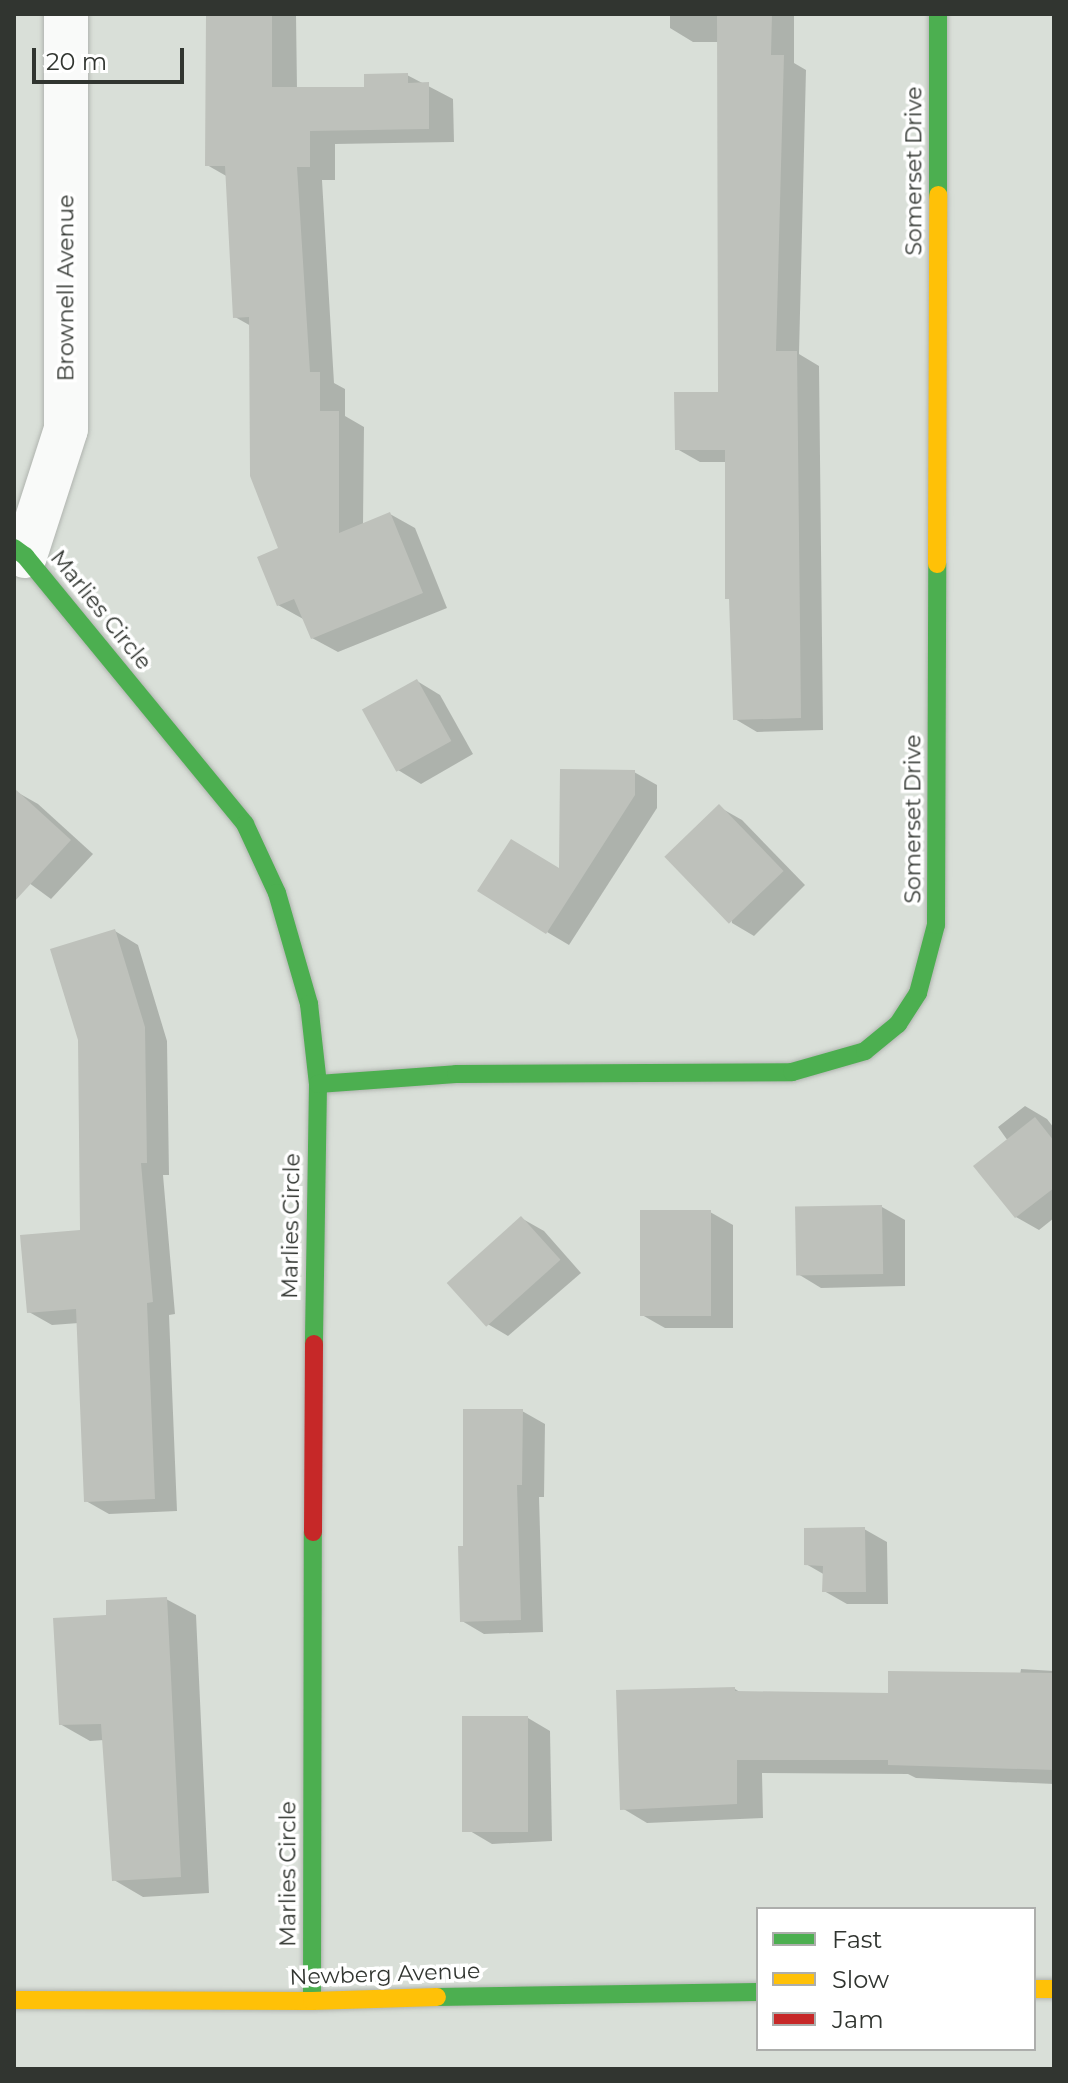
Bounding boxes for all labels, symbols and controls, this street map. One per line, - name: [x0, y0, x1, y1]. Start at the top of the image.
- scale bar: [36, 32, 188, 82]
- text: 20 m: [46, 47, 107, 76]
- street label: Somerset Drive: [901, 86, 927, 256]
- street label: Brownell Avenue: [53, 195, 79, 381]
- street label: Marlies Circle: [45, 545, 157, 675]
- street label: Somerset Drive: [900, 734, 926, 904]
- street label: Marlies Circle: [277, 1153, 305, 1299]
- street label: Marlies Circle: [275, 1801, 301, 1947]
- legend: [756, 1907, 1036, 2051]
- text: Fast: [832, 1925, 882, 1954]
- street label: Newberg Avenue: [289, 1957, 481, 1991]
- text: Slow: [832, 1965, 889, 1994]
- text: Jam: [832, 2005, 884, 2034]

